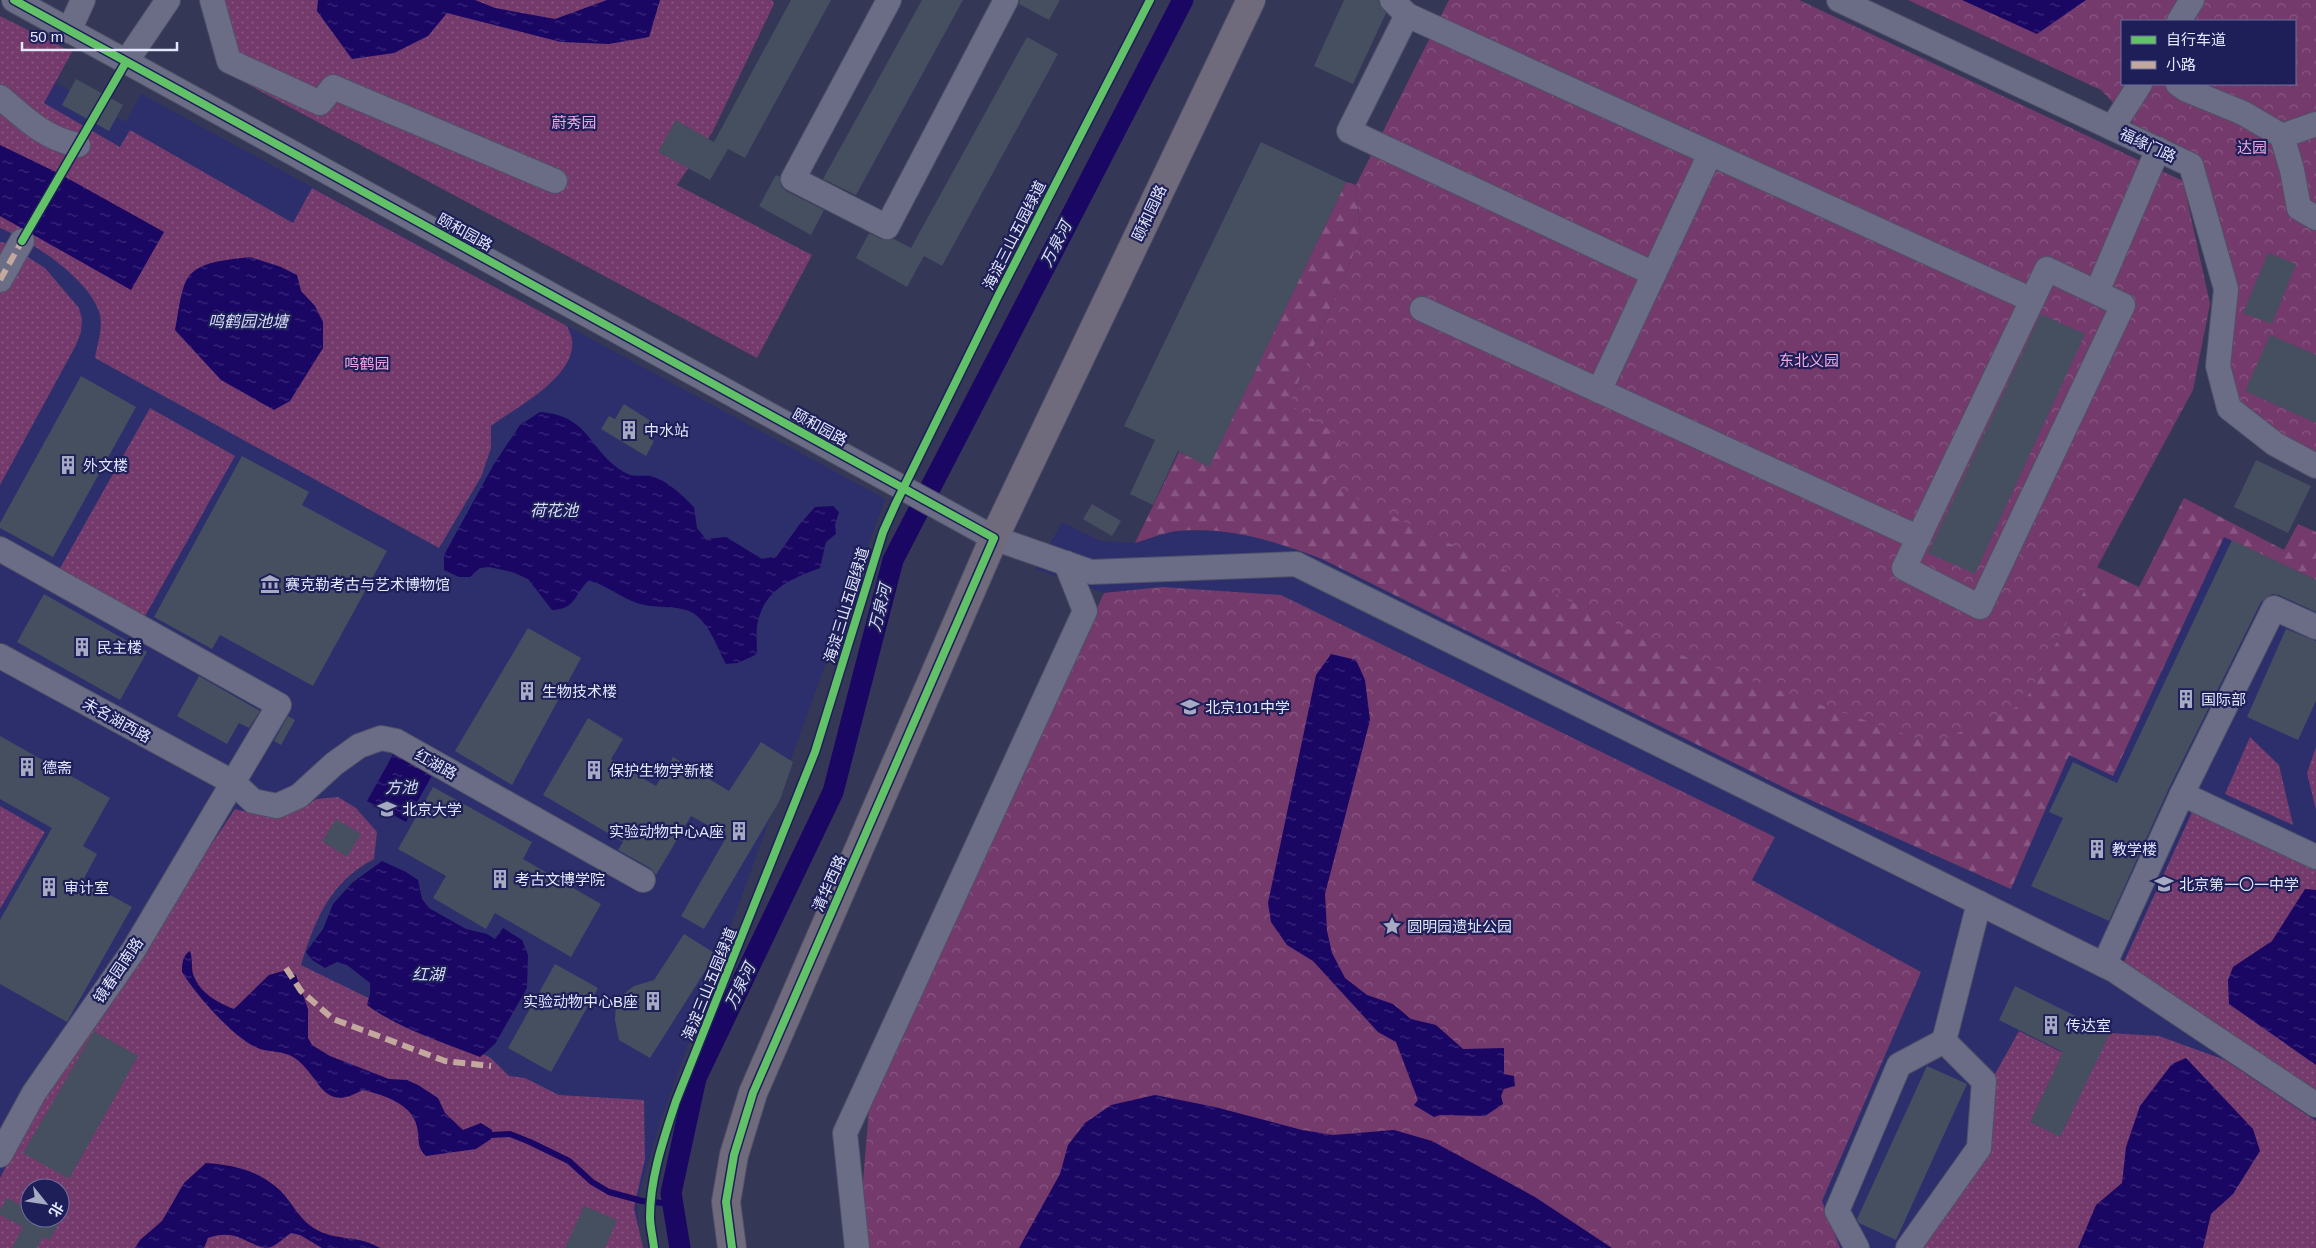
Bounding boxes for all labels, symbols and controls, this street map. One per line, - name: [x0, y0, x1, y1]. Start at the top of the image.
- scale bar: [22, 20, 178, 52]
- legend: [2121, 20, 2296, 85]
- text: 50 m: [30, 28, 63, 45]
- text: 自行车道: [2166, 31, 2226, 48]
- text: 小路: [2166, 56, 2196, 73]
- park label: 蔚秀园: [551, 114, 597, 131]
- street label: 福缘门路: [2117, 125, 2179, 165]
- park label: 达园: [2237, 139, 2267, 156]
- street label: 海淀三山五园绿道: [979, 178, 1049, 292]
- street label: 颐和园路: [1129, 182, 1169, 244]
- street label: 颐和园路: [435, 210, 495, 254]
- water label: 万泉河: [1038, 216, 1076, 269]
- water label: 鸣鹤园池塘: [208, 313, 291, 330]
- park label: 东北义园: [1779, 352, 1839, 369]
- park label: 鸣鹤园: [344, 355, 390, 372]
- street label: 颐和园路: [790, 405, 850, 449]
- building icon: 中水站: [618, 419, 640, 441]
- place label: 中水站: [644, 422, 689, 439]
- building icon: 外文楼: [57, 454, 79, 476]
- place label: 外文楼: [83, 457, 128, 474]
- water label: 荷花池: [530, 502, 580, 519]
- street label: 海淀三山五园绿道: [820, 545, 872, 665]
- museum icon: 赛克勒考古与艺术博物馆: [259, 573, 281, 595]
- place label: 赛克勒考古与艺术博物馆: [285, 576, 450, 593]
- water label: 万泉河: [866, 580, 895, 633]
- building icon: 民主楼: [71, 636, 93, 658]
- place label: 民主楼: [97, 639, 142, 656]
- building icon: 生物技术楼: [516, 680, 538, 702]
- place label: 生物技术楼: [542, 683, 617, 700]
- building icon: 国际部: [2175, 688, 2197, 710]
- place label: 国际部: [2201, 691, 2246, 708]
- street label: 未名湖西路: [80, 694, 154, 746]
- school or university icon: 北京101中学: [1179, 696, 1201, 718]
- place label: 北京101中学: [1205, 699, 1290, 716]
- street label: 红湖路: [412, 746, 460, 782]
- building icon: 德斋: [16, 756, 38, 778]
- place label: 德斋: [42, 759, 72, 776]
- building icon: 保护生物学新楼: [583, 759, 605, 781]
- place label: 保护生物学新楼: [609, 762, 714, 779]
- water label: 方池: [385, 779, 419, 796]
- school or university icon: 北京大学: [376, 798, 398, 820]
- place label: 北京大学: [402, 801, 462, 818]
- building icon: 实验动物中心A座: [728, 820, 750, 842]
- place label: 实验动物中心A座: [609, 823, 724, 840]
- building icon: 教学楼: [2086, 838, 2108, 860]
- place label: 教学楼: [2112, 841, 2157, 858]
- street label: 清华西路: [809, 852, 849, 914]
- building icon: 考古文博学院: [489, 868, 511, 890]
- place label: 考古文博学院: [515, 871, 605, 888]
- school or university icon: 北京第一〇一中学: [2153, 873, 2175, 895]
- building icon: 审计室: [38, 876, 60, 898]
- place label: 北京第一〇一中学: [2179, 876, 2299, 893]
- place label: 审计室: [64, 879, 109, 896]
- place icon: 圆明园遗址公园: [1381, 915, 1403, 937]
- place label: 圆明园遗址公园: [1407, 918, 1512, 935]
- street label: 海淀三山五园绿道: [679, 925, 739, 1043]
- street label: 镜春园南路: [90, 934, 146, 1006]
- water label: 万泉河: [722, 958, 759, 1011]
- water label: 红湖: [412, 966, 447, 983]
- building icon: 实验动物中心B座: [642, 990, 664, 1012]
- place label: 实验动物中心B座: [523, 993, 638, 1010]
- building icon: 传达室: [2040, 1014, 2062, 1036]
- place label: 传达室: [2066, 1017, 2111, 1034]
- north arrow: [20, 1178, 70, 1228]
- text: 北: [46, 1199, 67, 1220]

